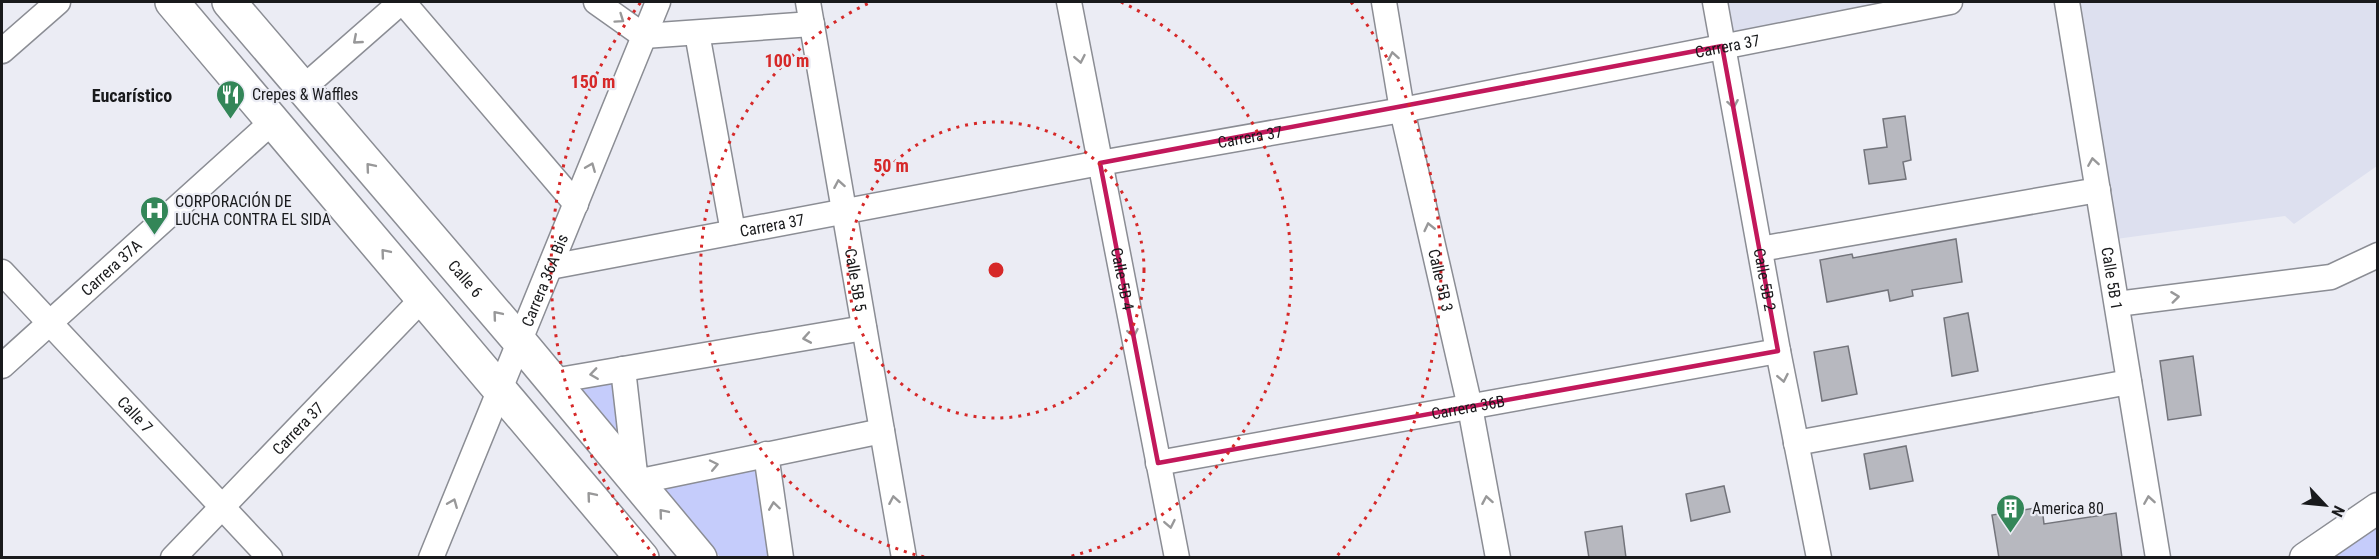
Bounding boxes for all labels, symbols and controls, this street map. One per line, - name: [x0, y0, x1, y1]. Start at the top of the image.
- one-way arrow: [613, 11, 624, 22]
- street label: Carrera 37: [1693, 30, 1761, 62]
- one-way arrow: [353, 33, 364, 44]
- text: 100 m: [765, 50, 809, 71]
- one-way arrow: [1387, 51, 1400, 61]
- one-way arrow: [1073, 54, 1086, 64]
- text: 150 m: [571, 71, 615, 92]
- restaurant icon: Crepes & Waffles: [215, 78, 247, 120]
- district label: Eucarístico: [92, 85, 172, 106]
- place label: Crepes & Waffles: [252, 85, 358, 104]
- one-way arrow: [1726, 98, 1739, 108]
- street label: Carrera 37: [1216, 122, 1284, 152]
- text: 50 m: [873, 155, 909, 176]
- one-way arrow: [2087, 157, 2100, 167]
- one-way arrow: [366, 163, 377, 174]
- one-way arrow: [584, 163, 596, 174]
- one-way arrow: [834, 179, 846, 188]
- place label: CORPORACIÓN DE LUCHA CONTRA EL SIDA: [175, 191, 331, 229]
- hospital icon: CORPORACIÓN DE LUCHA CONTRA EL SIDA: [138, 194, 170, 236]
- street label: Carrera 37: [738, 210, 806, 240]
- one-way arrow: [1424, 222, 1437, 232]
- street label: Carrera 36A Bis: [517, 231, 572, 329]
- street label: Carrera 37A: [77, 235, 145, 300]
- street label: Calle 5B 1: [2098, 245, 2127, 311]
- street label: Calle 5B 4: [1107, 246, 1138, 312]
- street label: Calle 5B 5: [841, 247, 871, 313]
- street label: Calle 5B 3: [1425, 247, 1457, 313]
- street label: Calle 5B 2: [1750, 247, 1780, 313]
- one-way arrow: [381, 249, 392, 260]
- street label: Calle 6: [444, 256, 487, 301]
- centre of rings: [986, 260, 1006, 280]
- one-way arrow: [2170, 291, 2179, 303]
- one-way arrow: [493, 311, 504, 322]
- one-way arrow: [1126, 328, 1139, 338]
- one-way arrow: [802, 331, 811, 343]
- one-way arrow: [589, 367, 598, 379]
- one-way arrow: [1776, 373, 1789, 383]
- street label: Carrera 36B: [1430, 391, 1506, 423]
- street label: Calle 7: [114, 392, 157, 437]
- street label: Carrera 37: [268, 398, 327, 458]
- one-way arrow: [709, 459, 719, 472]
- north arrow: [2295, 475, 2355, 535]
- one-way arrow: [587, 492, 598, 503]
- building icon: America 80: [1995, 492, 2027, 534]
- one-way arrow: [888, 495, 901, 505]
- one-way arrow: [1481, 495, 1494, 505]
- one-way arrow: [2143, 495, 2155, 504]
- one-way arrow: [446, 498, 458, 509]
- place label: America 80: [2032, 499, 2104, 518]
- one-way arrow: [768, 501, 780, 510]
- text: N: [2327, 503, 2349, 520]
- one-way arrow: [659, 509, 670, 520]
- one-way arrow: [1163, 519, 1176, 529]

